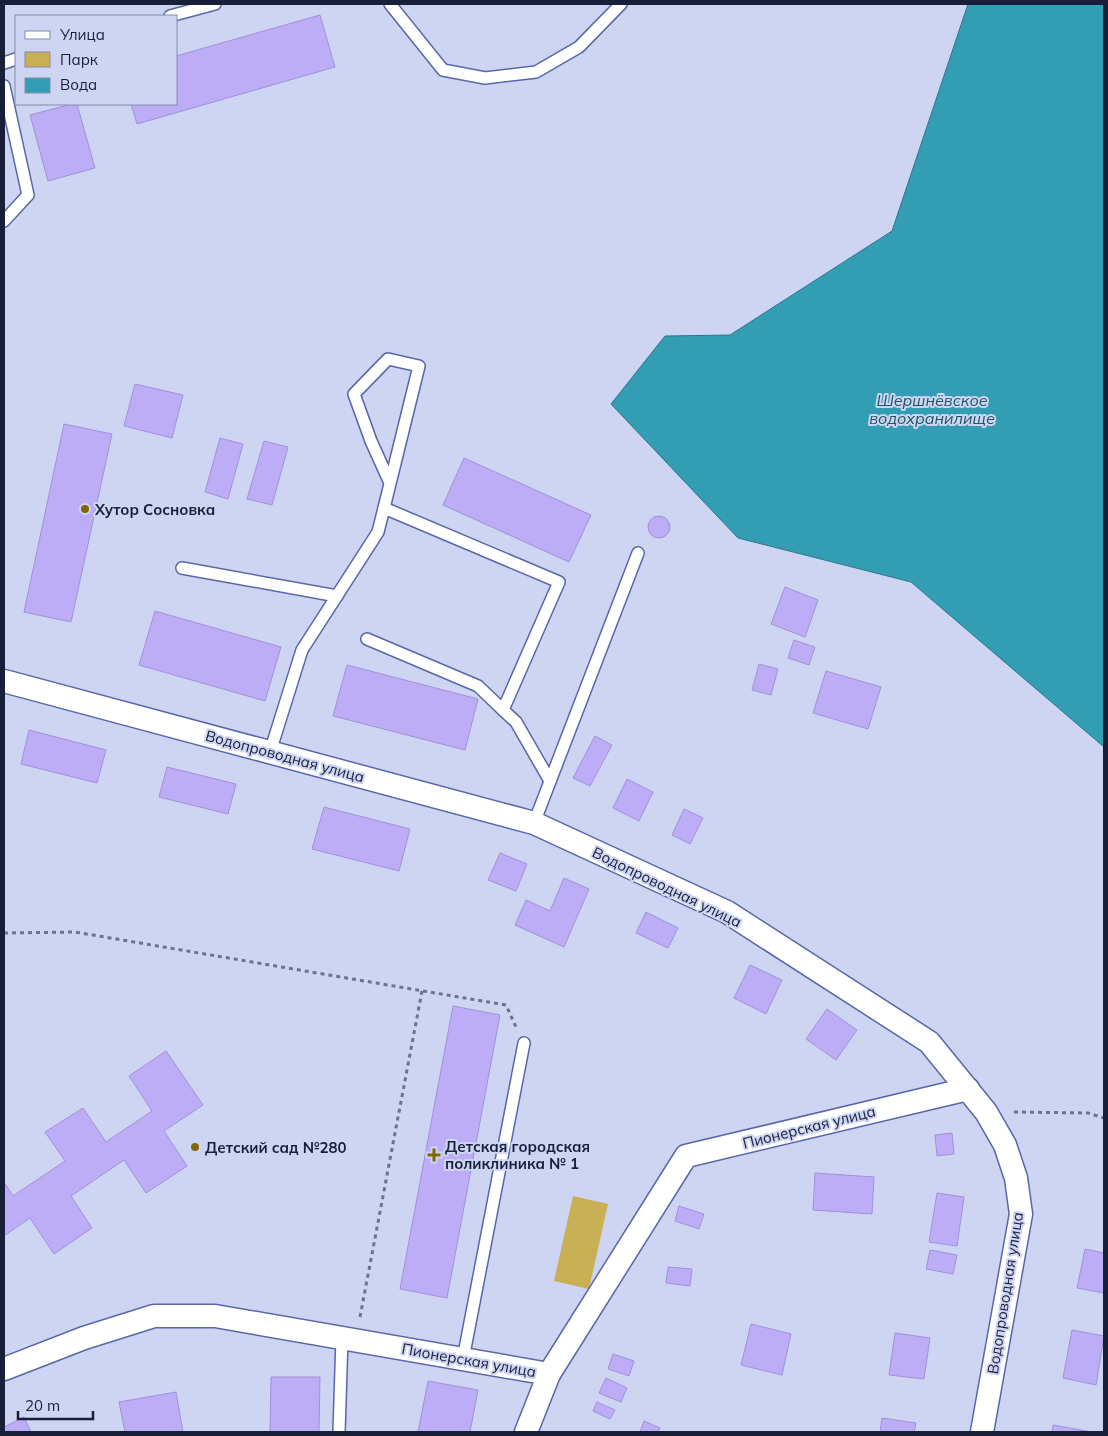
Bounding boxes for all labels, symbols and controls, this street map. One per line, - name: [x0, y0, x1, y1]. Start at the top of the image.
- legend: [15, 15, 178, 105]
- text: Улица: [59, 25, 105, 44]
- text: Парк: [60, 50, 99, 69]
- text: Вода: [60, 75, 97, 94]
- water label: Шершнёвское водохранилище: [869, 390, 995, 428]
- place label: Хутор Сосновка: [94, 500, 215, 519]
- marker: Хутор Сосновка: [79, 503, 91, 515]
- street label: Водопроводная улица: [203, 726, 367, 786]
- street label: Водопроводная улица: [589, 843, 745, 931]
- street label: Пионерская улица: [741, 1101, 877, 1153]
- place label: Детская городская поликлиника № 1: [445, 1137, 590, 1173]
- place label: Детский сад №280: [205, 1138, 346, 1157]
- marker: Детский сад №280: [189, 1141, 201, 1153]
- marker: Детская городская поликлиника № 1: [427, 1148, 441, 1162]
- street label: Водопроводная улица: [983, 1211, 1027, 1375]
- street label: Пионерская улица: [400, 1339, 538, 1381]
- scale bar: [18, 1388, 92, 1420]
- text: 20 m: [25, 1396, 60, 1415]

